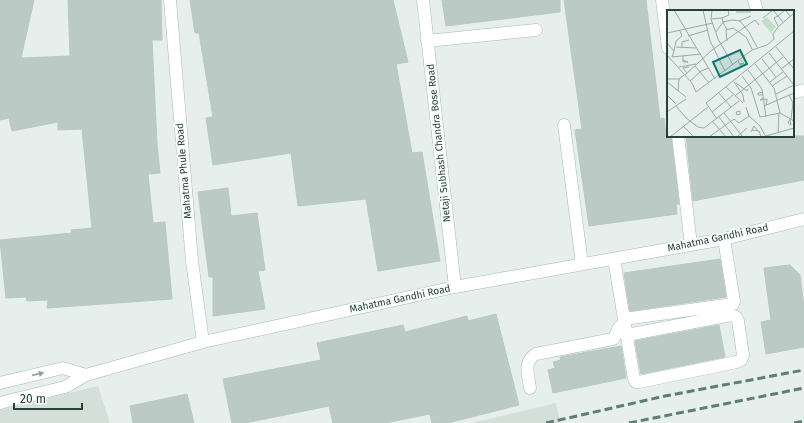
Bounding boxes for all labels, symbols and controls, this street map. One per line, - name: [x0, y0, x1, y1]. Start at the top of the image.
- inset map: [667, 10, 794, 137]
- street label: Netaji Subhash Chandra Bose Road: [425, 63, 453, 223]
- street label: Mahatma Phule Road: [174, 123, 194, 219]
- street label: Mahatma Gandhi Road: [666, 221, 770, 255]
- street label: Mahatma Gandhi Road: [348, 282, 452, 316]
- one-way arrow: [32, 371, 44, 377]
- scale bar: [14, 385, 82, 411]
- text: 20 m: [20, 392, 46, 406]

